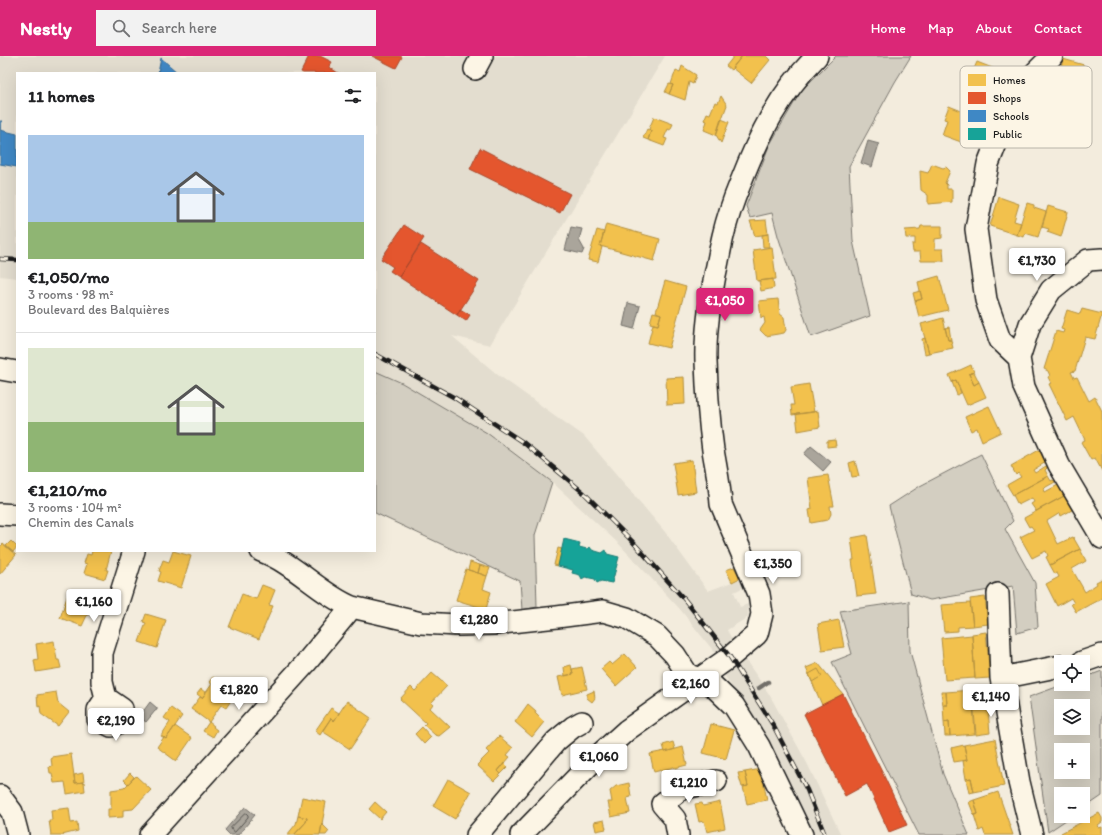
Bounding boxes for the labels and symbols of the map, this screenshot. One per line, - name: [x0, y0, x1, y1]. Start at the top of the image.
- legend: [960, 66, 1092, 148]
- text: Homes: [993, 74, 1026, 87]
- text: Shops: [993, 92, 1021, 105]
- text: Schools: [993, 110, 1029, 123]
- text: Public: [993, 128, 1022, 141]
- pin: €1,730: [1004, 248, 1070, 282]
- pin: €1,050: [692, 288, 758, 322]
- pin: €1,350: [740, 551, 806, 585]
- pin: €1,160: [61, 589, 127, 623]
- pin: €1,280: [446, 607, 512, 641]
- pin: €2,160: [658, 671, 724, 705]
- pin: €1,820: [206, 677, 272, 711]
- pin: €1,140: [958, 684, 1024, 718]
- pin: €2,190: [83, 708, 149, 742]
- pin: €1,060: [566, 744, 632, 778]
- pin: €1,210: [656, 770, 722, 804]

